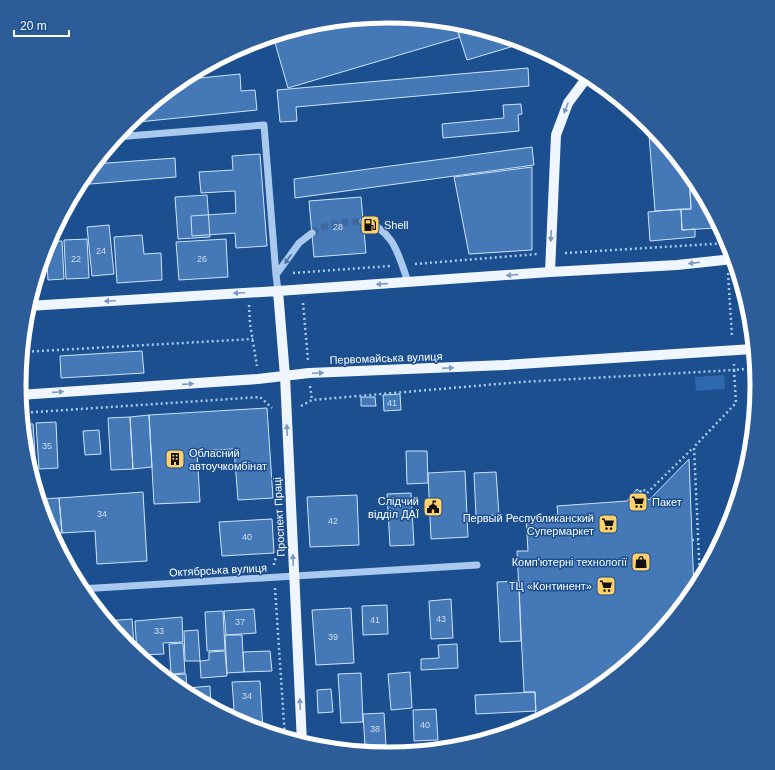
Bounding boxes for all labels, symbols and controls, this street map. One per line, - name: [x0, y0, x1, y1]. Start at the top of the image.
- scale bar: [14, 12, 69, 38]
- text: 20 m: [20, 19, 47, 33]
- one-way arrow: [563, 102, 570, 114]
- fuel station icon: Shell: [359, 214, 381, 236]
- place label: Shell: [384, 219, 408, 231]
- house number: 28: [333, 222, 343, 232]
- one-way arrow: [548, 230, 554, 243]
- house number: 24: [96, 246, 106, 256]
- one-way arrow: [284, 253, 292, 264]
- house number: 22: [71, 254, 81, 264]
- house number: 26: [197, 254, 207, 264]
- one-way arrow: [688, 260, 700, 267]
- one-way arrow: [506, 271, 518, 278]
- one-way arrow: [376, 280, 388, 287]
- one-way arrow: [233, 290, 246, 297]
- one-way arrow: [104, 298, 116, 305]
- street label: Первомайська вулиця: [329, 350, 443, 366]
- one-way arrow: [442, 364, 454, 371]
- one-way arrow: [312, 370, 325, 376]
- one-way arrow: [182, 380, 194, 387]
- one-way arrow: [52, 389, 65, 395]
- house number: 41: [387, 398, 397, 408]
- one-way arrow: [284, 423, 290, 436]
- house number: 35: [42, 441, 52, 451]
- place label: Обласний автоучкомбінат: [189, 447, 267, 472]
- building icon: Обласний автоучкомбінат: [164, 448, 186, 470]
- street label: Проспект Праці: [271, 477, 287, 557]
- supermarket icon: Пакет: [627, 491, 649, 513]
- place label: Слідчий відділ ДАЇ: [368, 495, 420, 520]
- public building icon: Слідчий відділ ДАЇ: [422, 496, 444, 518]
- place label: Пакет: [652, 496, 682, 508]
- house number: 34: [97, 509, 107, 519]
- place label: Первый Республиканский Супермаркет: [463, 512, 594, 537]
- supermarket icon: Первый Республиканский Супермаркет: [597, 513, 619, 535]
- house number: 42: [328, 516, 338, 526]
- house number: 40: [242, 532, 252, 542]
- shop icon: Комп'ютерні технології: [630, 551, 652, 573]
- one-way arrow: [290, 554, 297, 566]
- place label: Комп'ютерні технології: [512, 556, 627, 568]
- street label: Октябрська вулиця: [169, 561, 267, 579]
- supermarket icon: ТЦ «Континент»: [595, 575, 617, 597]
- place label: ТЦ «Континент»: [509, 580, 592, 592]
- house number: 43: [436, 614, 446, 624]
- house number: 41: [370, 615, 380, 625]
- house number: 37: [235, 617, 245, 627]
- house number: 33: [154, 626, 164, 636]
- house number: 39: [328, 632, 338, 642]
- house number: 34: [242, 691, 252, 701]
- one-way arrow: [297, 697, 303, 710]
- house number: 40: [420, 720, 430, 730]
- house number: 38: [370, 724, 380, 734]

